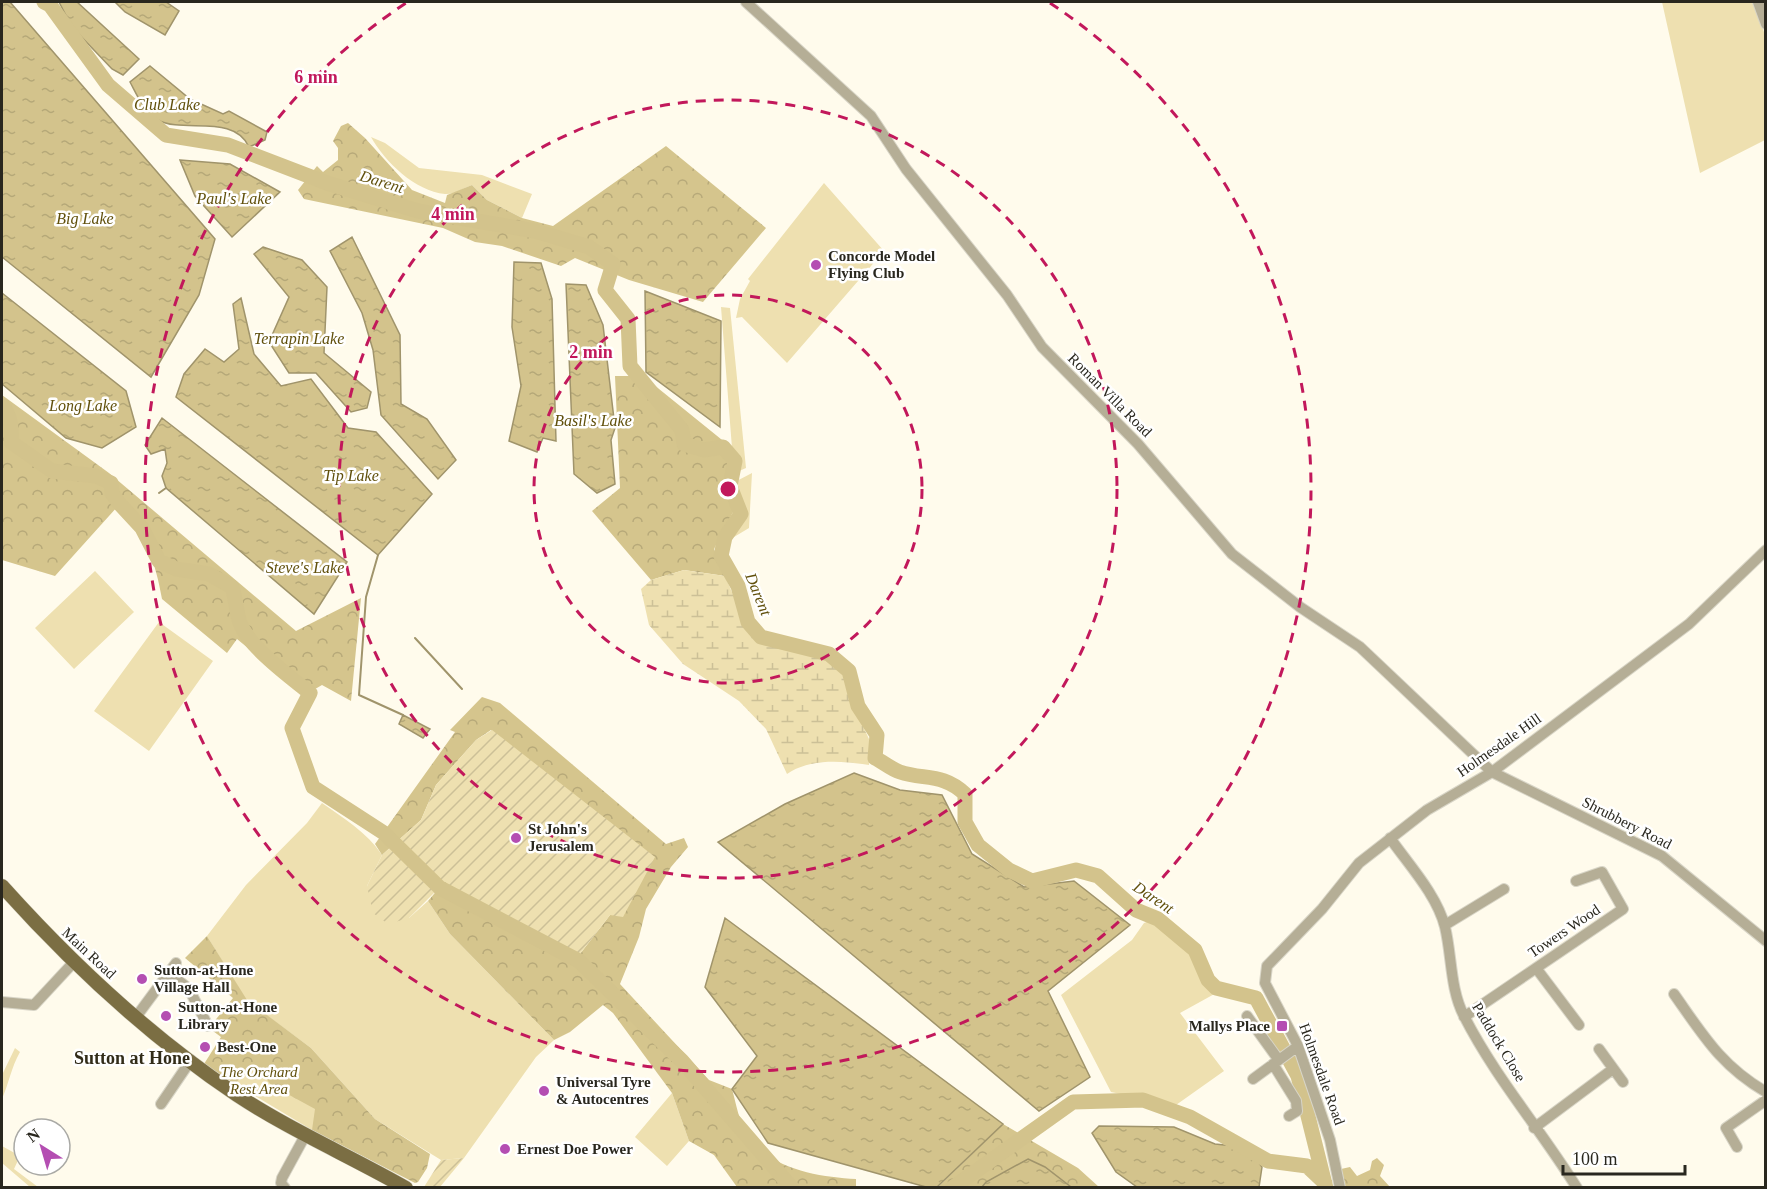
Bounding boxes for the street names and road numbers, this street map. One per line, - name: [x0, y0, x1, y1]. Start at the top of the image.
- street label: Roman Villa Road: [1065, 350, 1155, 440]
- street label: Holmesdale Hill: [1454, 710, 1544, 780]
- street label: Shrubbery Road: [1580, 794, 1675, 853]
- street label: Towers Wood: [1525, 901, 1603, 961]
- street label: Main Road: [59, 924, 119, 982]
- street label: Paddock Close: [1469, 999, 1529, 1085]
- street label: Holmesdale Road: [1296, 1021, 1348, 1128]

